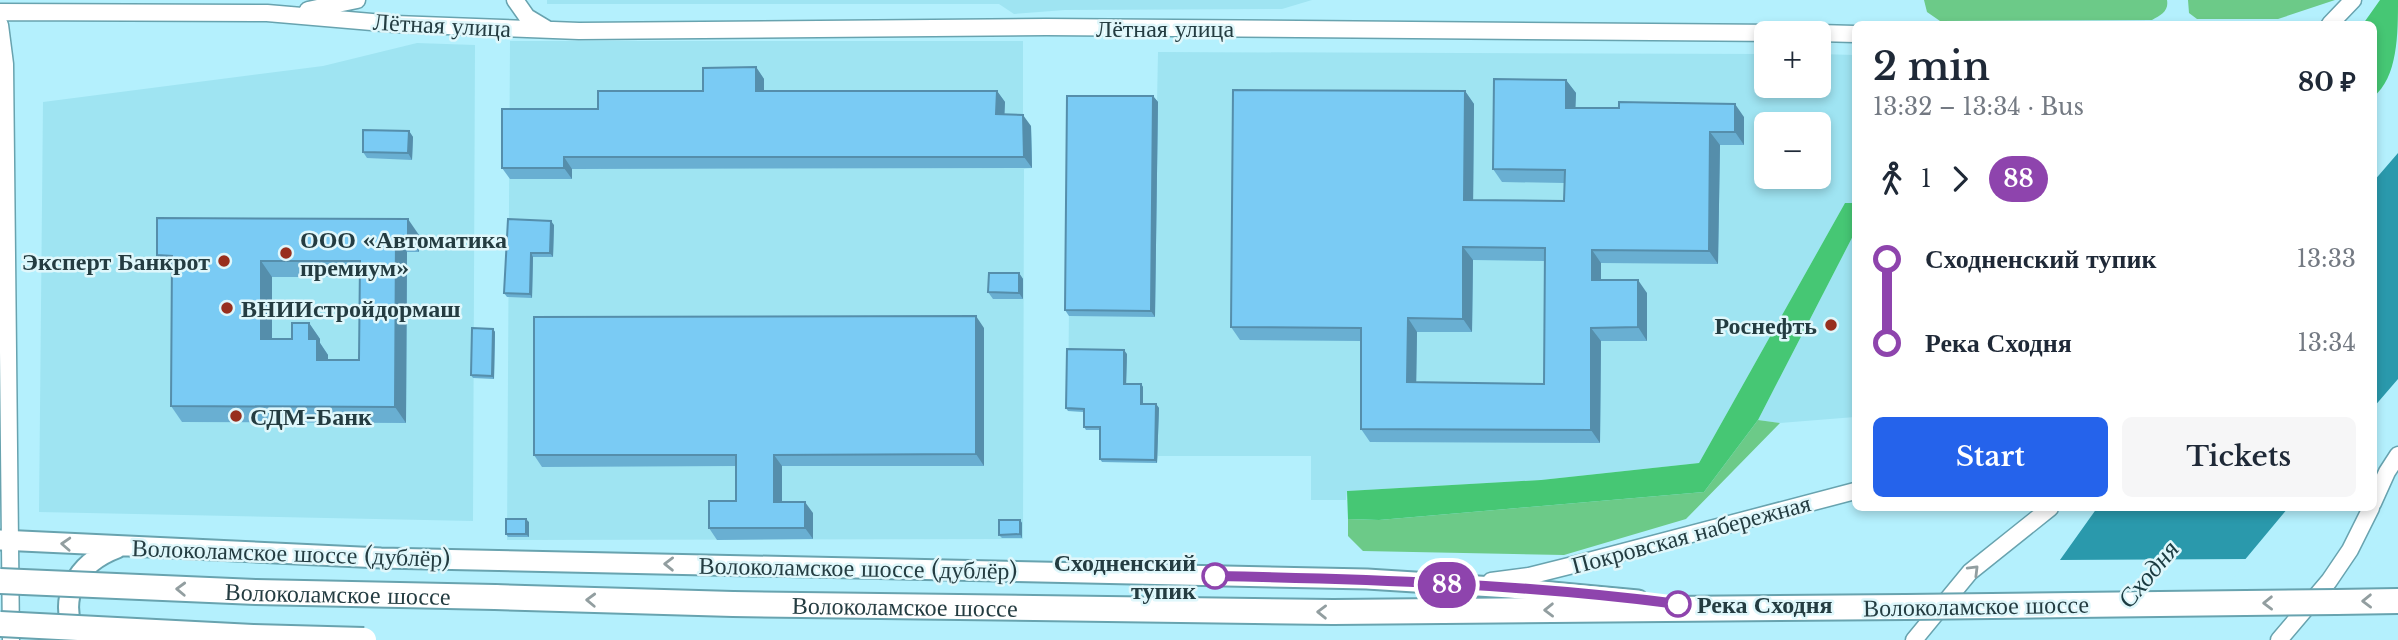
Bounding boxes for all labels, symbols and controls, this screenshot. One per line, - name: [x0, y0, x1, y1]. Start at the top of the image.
- street label: Лётная улица: [372, 7, 512, 43]
- street label: Лётная улица: [1096, 14, 1234, 43]
- map controls: [1754, 21, 1831, 189]
- button: +: [1754, 21, 1831, 98]
- text: 2 min: [1873, 43, 1990, 90]
- text: 80 ₽: [2298, 66, 2356, 98]
- text: 13:32 – 13:34 · Bus: [1873, 93, 2084, 121]
- button: −: [1754, 112, 1831, 189]
- icon: walk: [1873, 160, 1911, 198]
- icon: forward: [1941, 160, 1979, 198]
- text: 88: [2003, 164, 2034, 193]
- text: 1: [1921, 165, 1931, 193]
- place label: ООО «Автоматика премиум»: [300, 225, 507, 282]
- text: Сходненский тупик: [1925, 243, 2156, 275]
- marker: ООО «Автоматика премиум»: [278, 245, 294, 261]
- text: 13:33: [2297, 245, 2356, 273]
- place label: Эксперт Банкрот: [22, 247, 210, 276]
- marker: Эксперт Банкрот: [216, 253, 232, 269]
- place label: ВНИИстройдормаш: [241, 294, 461, 323]
- marker: ВНИИстройдормаш: [219, 300, 235, 316]
- place label: Роснефть: [1714, 311, 1817, 340]
- marker: Роснефть: [1823, 317, 1839, 333]
- text: Река Сходня: [1925, 327, 2072, 359]
- text: 13:34: [2297, 329, 2356, 357]
- place label: СДМ-Банк: [250, 402, 372, 431]
- marker: СДМ-Банк: [228, 408, 244, 424]
- button: Start: [1873, 417, 2108, 497]
- button: Tickets: [2122, 417, 2356, 497]
- street label: Покровская набережная: [1568, 488, 1814, 580]
- street label: Волоколамское шоссе (дублёр): [131, 533, 451, 573]
- water label: Сходня: [2110, 533, 2186, 615]
- one-way arrow: [60, 536, 71, 551]
- place label: Сходненский тупик: [1054, 548, 1196, 605]
- street label: Волоколамское шоссе (дублёр): [698, 551, 1018, 585]
- one-way arrow: [663, 557, 674, 572]
- line badge: 88: [1416, 562, 1478, 608]
- marker: Сходненский тупик: [1202, 563, 1228, 589]
- one-way arrow: [1966, 565, 1979, 578]
- text: 88: [1432, 570, 1462, 599]
- street label: Волоколамское шоссе: [224, 576, 451, 611]
- one-way arrow: [176, 582, 187, 597]
- street label: Волоколамское шоссе: [792, 590, 1018, 622]
- place label: Река Сходня: [1697, 590, 1833, 619]
- street label: Волоколамское шоссе: [1863, 590, 2089, 622]
- marker: Река Сходня: [1665, 591, 1691, 617]
- one-way arrow: [585, 592, 596, 607]
- one-way arrow: [2361, 593, 2372, 609]
- one-way arrow: [2262, 595, 2273, 610]
- one-way arrow: [1543, 602, 1554, 618]
- one-way arrow: [1316, 604, 1326, 620]

